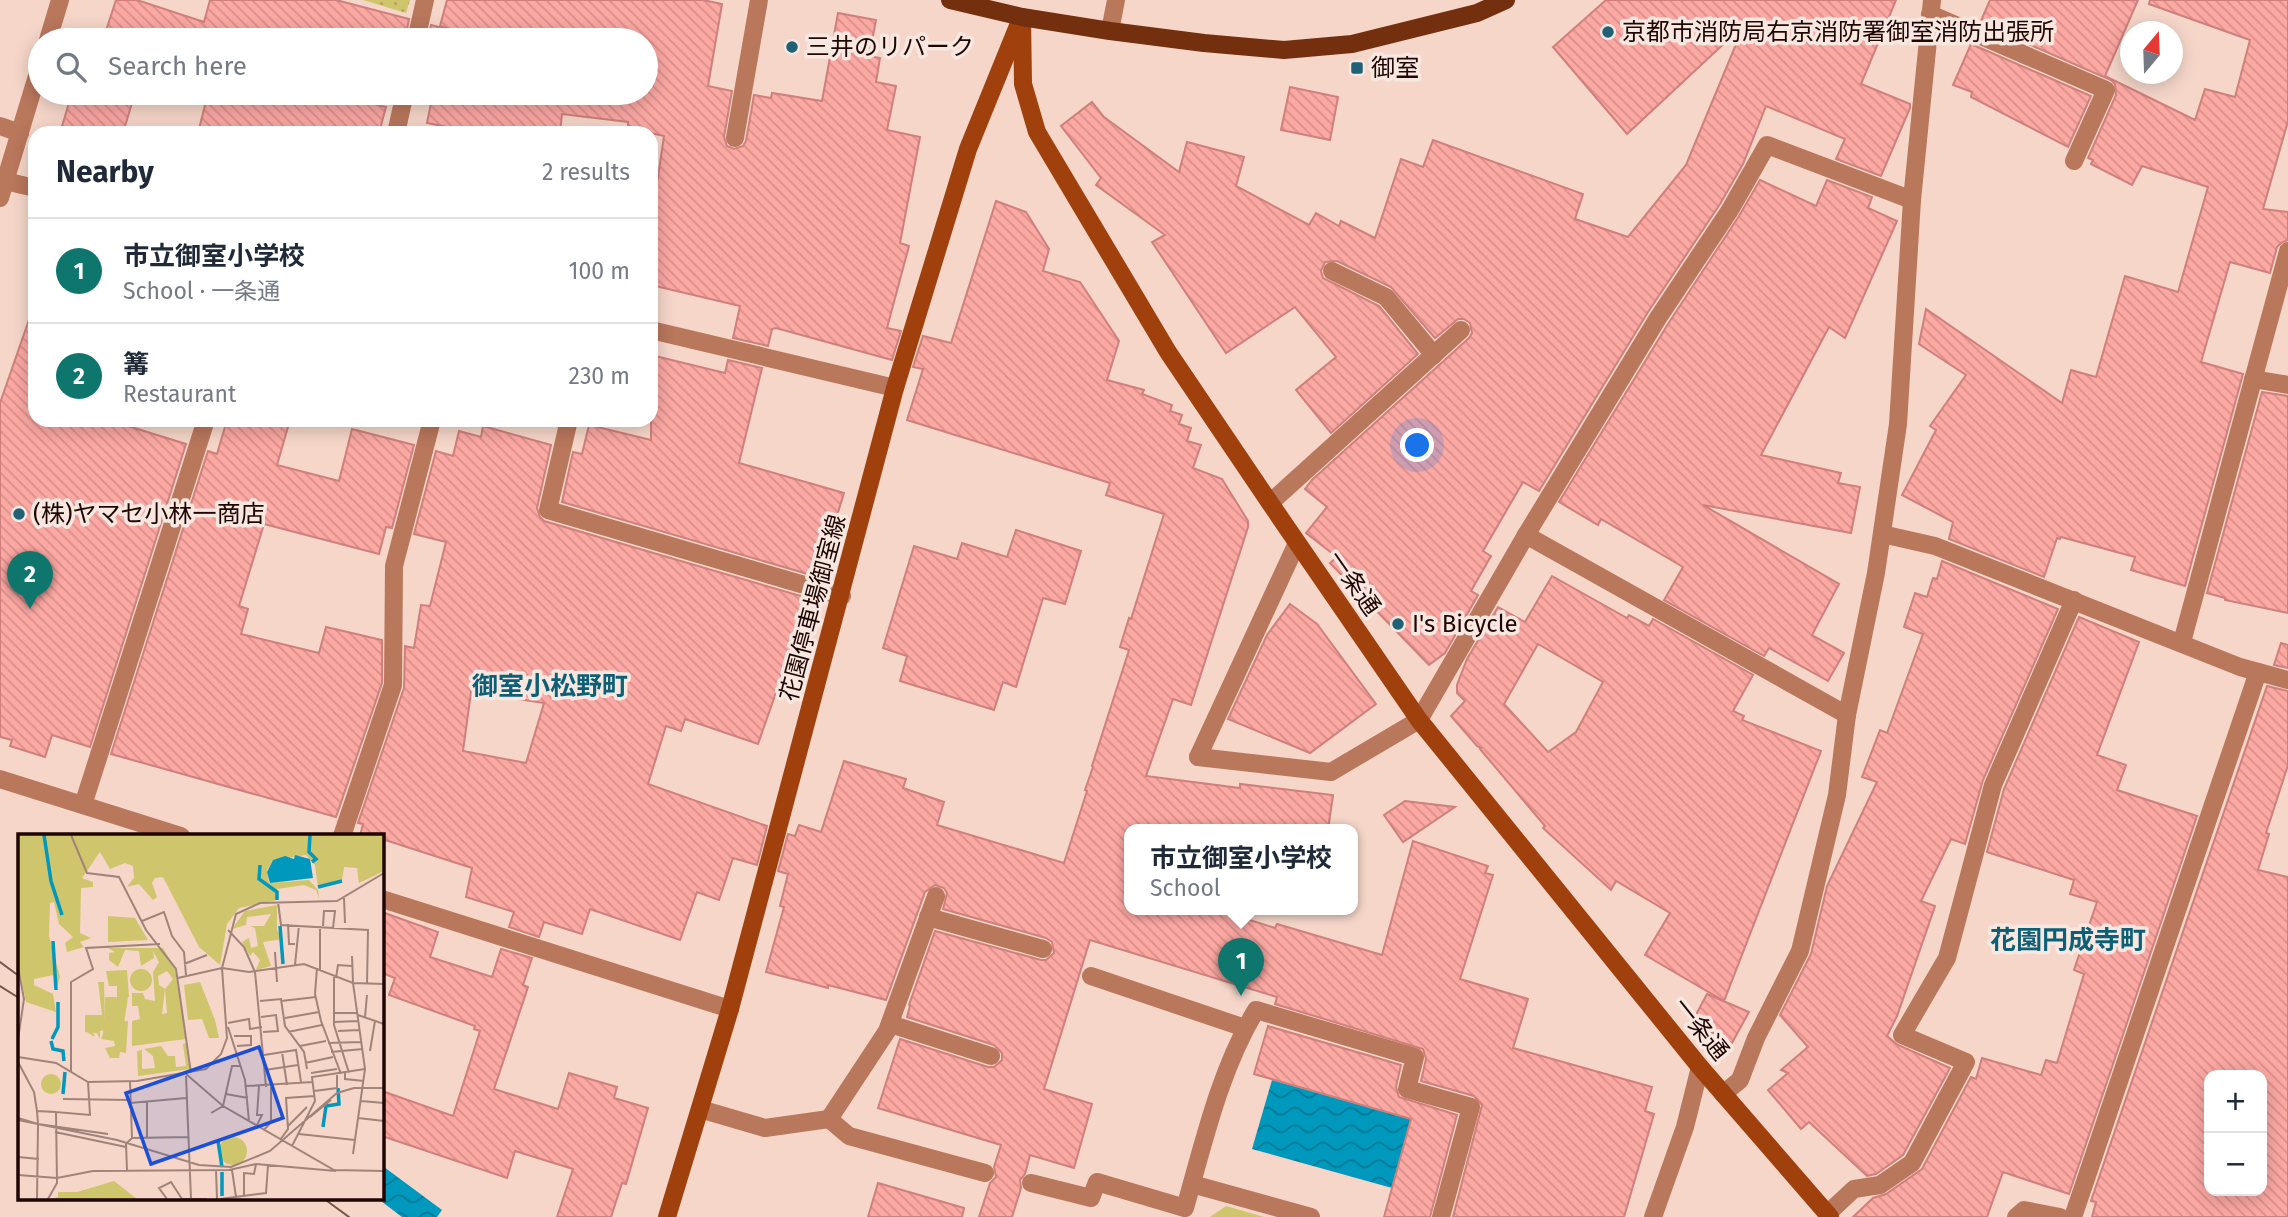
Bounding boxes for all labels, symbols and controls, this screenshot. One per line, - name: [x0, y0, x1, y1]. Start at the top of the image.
- place label: 京都市消防局右京消防署御室消防出張所: [1622, 18, 2054, 46]
- north arrow: [2120, 21, 2183, 84]
- marker: 京都市消防局右京消防署御室消防出張所: [1600, 24, 1616, 40]
- search box: [28, 28, 658, 105]
- place label: 三井のリパーク: [806, 33, 974, 61]
- marker: 三井のリパーク: [784, 39, 800, 55]
- icon: search: [52, 48, 90, 86]
- text: Search here: [108, 51, 247, 82]
- place label: 御室: [1371, 54, 1419, 82]
- marker: 御室: [1349, 60, 1365, 76]
- text: Nearby: [56, 154, 154, 190]
- text: 2 results: [542, 158, 630, 186]
- text: 市立御室小学校: [123, 241, 305, 272]
- text: 1: [74, 257, 84, 285]
- text: 100 m: [569, 257, 630, 285]
- text: School · 一条通: [123, 277, 280, 305]
- text: 篝: [123, 349, 149, 380]
- text: 2: [73, 362, 85, 390]
- text: 230 m: [569, 362, 630, 390]
- text: Restaurant: [123, 380, 236, 408]
- your location: [1400, 428, 1434, 462]
- place label: (株)ヤマセ小林一商店: [33, 500, 265, 528]
- marker: (株)ヤマセ小林一商店: [11, 506, 27, 522]
- street label: 花園停車場御室線: [775, 512, 851, 704]
- street label: 一条通: [1322, 545, 1386, 621]
- pin: 2: [7, 551, 53, 609]
- place label: I's Bicycle: [1412, 610, 1518, 638]
- marker: I's Bicycle: [1390, 616, 1406, 632]
- district label: 御室小松野町: [472, 671, 628, 702]
- popup: [1124, 824, 1358, 915]
- inset map: [18, 834, 383, 1200]
- text: 市立御室小学校: [1150, 843, 1332, 874]
- text: School: [1150, 874, 1221, 902]
- district label: 花園円成寺町: [1990, 925, 2146, 956]
- pin: 1: [1218, 938, 1264, 996]
- street label: 一条通: [1667, 992, 1735, 1066]
- map controls: [2204, 1070, 2267, 1196]
- button: +: [2204, 1070, 2267, 1133]
- button: −: [2204, 1133, 2267, 1196]

